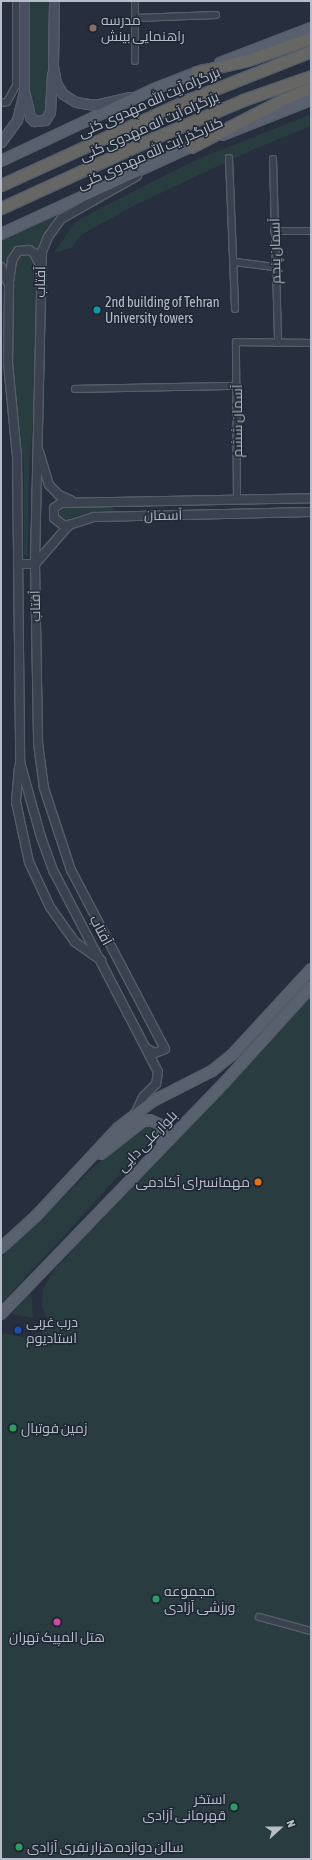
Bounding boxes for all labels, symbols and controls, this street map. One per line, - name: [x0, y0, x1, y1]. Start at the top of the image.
- place label: مدرسه راهنمایی بینش: [101, 12, 185, 44]
- marker: مدرسه راهنمایی بینش: [88, 23, 98, 33]
- street label: بزرگراه آیت الله مهدوی کنی: [75, 63, 223, 141]
- street label: بزرگراه آیت اله مهدوی کنی: [77, 88, 221, 164]
- street label: کنارگذر آیت الله مهدوی کنی: [75, 113, 225, 193]
- street label: آسمان پنجم: [266, 218, 284, 284]
- street label: آفتاب: [31, 266, 49, 298]
- place label: 2nd building of Tehran University towers: [105, 294, 220, 326]
- marker: 2nd building of Tehran University towers: [92, 305, 102, 315]
- street label: آسمان ششم: [229, 384, 245, 458]
- street label: آسمان: [144, 506, 182, 524]
- street label: آفتاب: [26, 590, 44, 622]
- street label: آفتاب: [86, 912, 116, 948]
- street label: بلوار علی دایی: [114, 1107, 180, 1175]
- place label: مهمانسرای آکادمی: [135, 1174, 250, 1190]
- marker: مهمانسرای آکادمی: [253, 1177, 263, 1187]
- place label: درب غربی استادیوم: [26, 1314, 78, 1346]
- marker: درب غربی استادیوم: [13, 1325, 23, 1335]
- place label: زمین فوتبال: [21, 1420, 87, 1436]
- marker: زمین فوتبال: [8, 1423, 18, 1433]
- place label: مجموعه ورزشی آزادی: [164, 1583, 235, 1616]
- marker: مجموعه ورزشی آزادی: [151, 1594, 161, 1604]
- marker: هتل المپیک تهران: [52, 1617, 62, 1627]
- place label: هتل المپیک تهران: [9, 1629, 105, 1645]
- place label: استخر قهرمانی آزادی: [142, 1791, 226, 1824]
- marker: استخر قهرمانی آزادی: [229, 1802, 239, 1812]
- north arrow: [260, 1808, 300, 1848]
- text: N: [284, 1819, 298, 1829]
- place label: سالن دوازده هزار نفری آزادی: [27, 1839, 184, 1855]
- marker: سالن دوازده هزار نفری آزادی: [14, 1842, 24, 1852]

